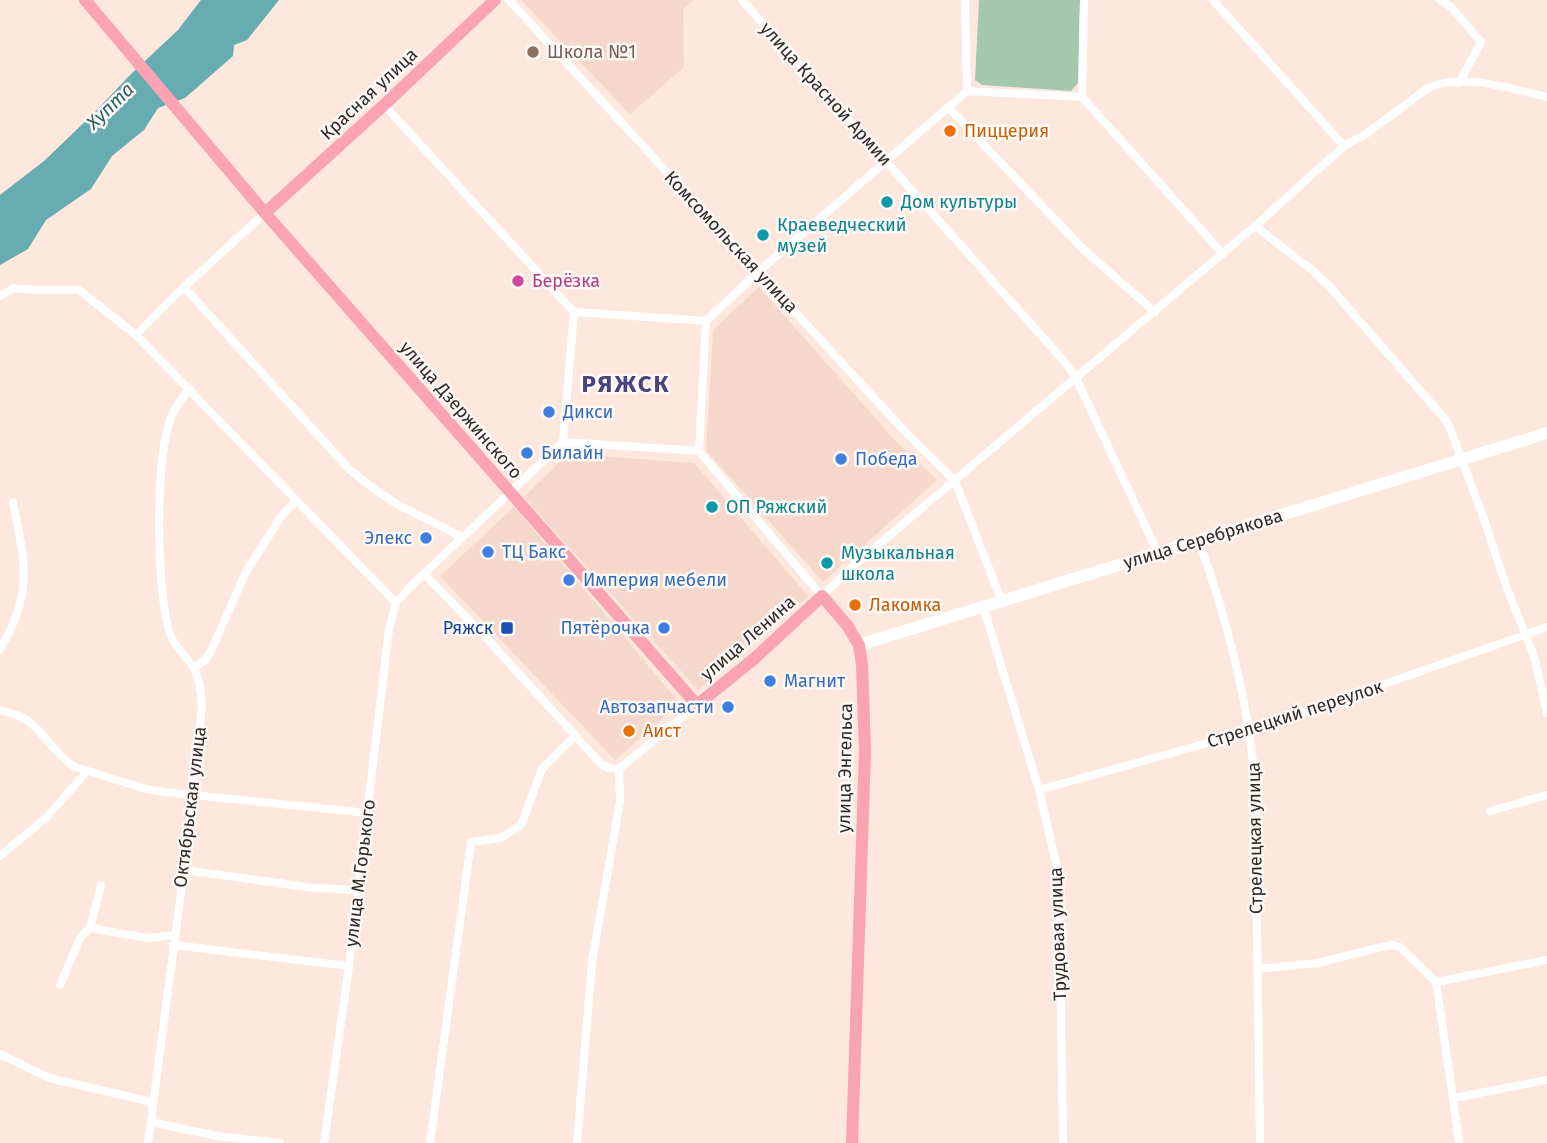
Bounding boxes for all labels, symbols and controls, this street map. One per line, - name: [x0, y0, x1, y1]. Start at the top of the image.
- street label: улица Красной Армии: [756, 18, 896, 170]
- place label: Школа №1: [547, 41, 636, 63]
- street label: Красная улица: [316, 43, 422, 145]
- marker: Школа №1: [525, 44, 541, 60]
- water label: Хупта: [81, 78, 139, 135]
- place label: Пиццерия: [964, 120, 1049, 142]
- marker: Пиццерия: [942, 123, 958, 139]
- street label: Комсомольская улица: [660, 166, 802, 318]
- place label: Дом культуры: [900, 191, 1017, 213]
- marker: Дом культуры: [879, 194, 895, 210]
- place label: Краеведческий музей: [777, 214, 907, 257]
- marker: Краеведческий музей: [755, 227, 771, 243]
- place label: Берёзка: [532, 270, 600, 292]
- marker: Берёзка: [510, 273, 526, 289]
- street label: улица Дзержинского: [395, 336, 527, 484]
- district label: РЯЖСК: [581, 370, 671, 398]
- place label: Дикси: [562, 401, 613, 423]
- marker: Дикси: [541, 404, 557, 420]
- place label: Билайн: [541, 442, 604, 464]
- marker: Билайн: [519, 445, 535, 461]
- place label: Победа: [855, 448, 918, 470]
- marker: Победа: [833, 451, 849, 467]
- place label: ОП Ряжский: [726, 496, 827, 518]
- marker: ОП Ряжский: [704, 499, 720, 515]
- street label: улица Серебрякова: [1121, 504, 1285, 574]
- place label: Элекс: [365, 527, 412, 549]
- marker: Элекс: [418, 530, 434, 546]
- place label: ТЦ Бакс: [502, 541, 566, 563]
- place label: Музыкальная школа: [841, 542, 955, 585]
- marker: ТЦ Бакс: [480, 544, 496, 560]
- marker: Музыкальная школа: [819, 555, 835, 571]
- place label: Империя мебели: [583, 569, 727, 591]
- marker: Империя мебели: [561, 572, 577, 588]
- street label: улица Ленина: [696, 591, 800, 685]
- place label: Лакомка: [869, 594, 941, 616]
- marker: Лакомка: [847, 597, 863, 613]
- place label: Ряжск: [443, 617, 494, 639]
- place label: Пятёрочка: [560, 617, 650, 639]
- marker: Ряжск: [499, 620, 515, 636]
- marker: Пятёрочка: [656, 620, 672, 636]
- place label: Магнит: [784, 670, 846, 692]
- marker: Магнит: [762, 673, 778, 689]
- street label: Стрелецкий переулок: [1204, 675, 1386, 753]
- place label: Автозапчасти: [600, 696, 714, 718]
- marker: Автозапчасти: [720, 699, 736, 715]
- street label: улица Энгельса: [833, 703, 857, 833]
- place label: Аист: [643, 720, 682, 742]
- marker: Аист: [621, 723, 637, 739]
- street label: Октябрьская улица: [169, 725, 211, 889]
- street label: Стрелецкая улица: [1243, 762, 1267, 914]
- street label: улица М.Горького: [340, 798, 380, 948]
- street label: Трудовая улица: [1045, 867, 1071, 1001]

